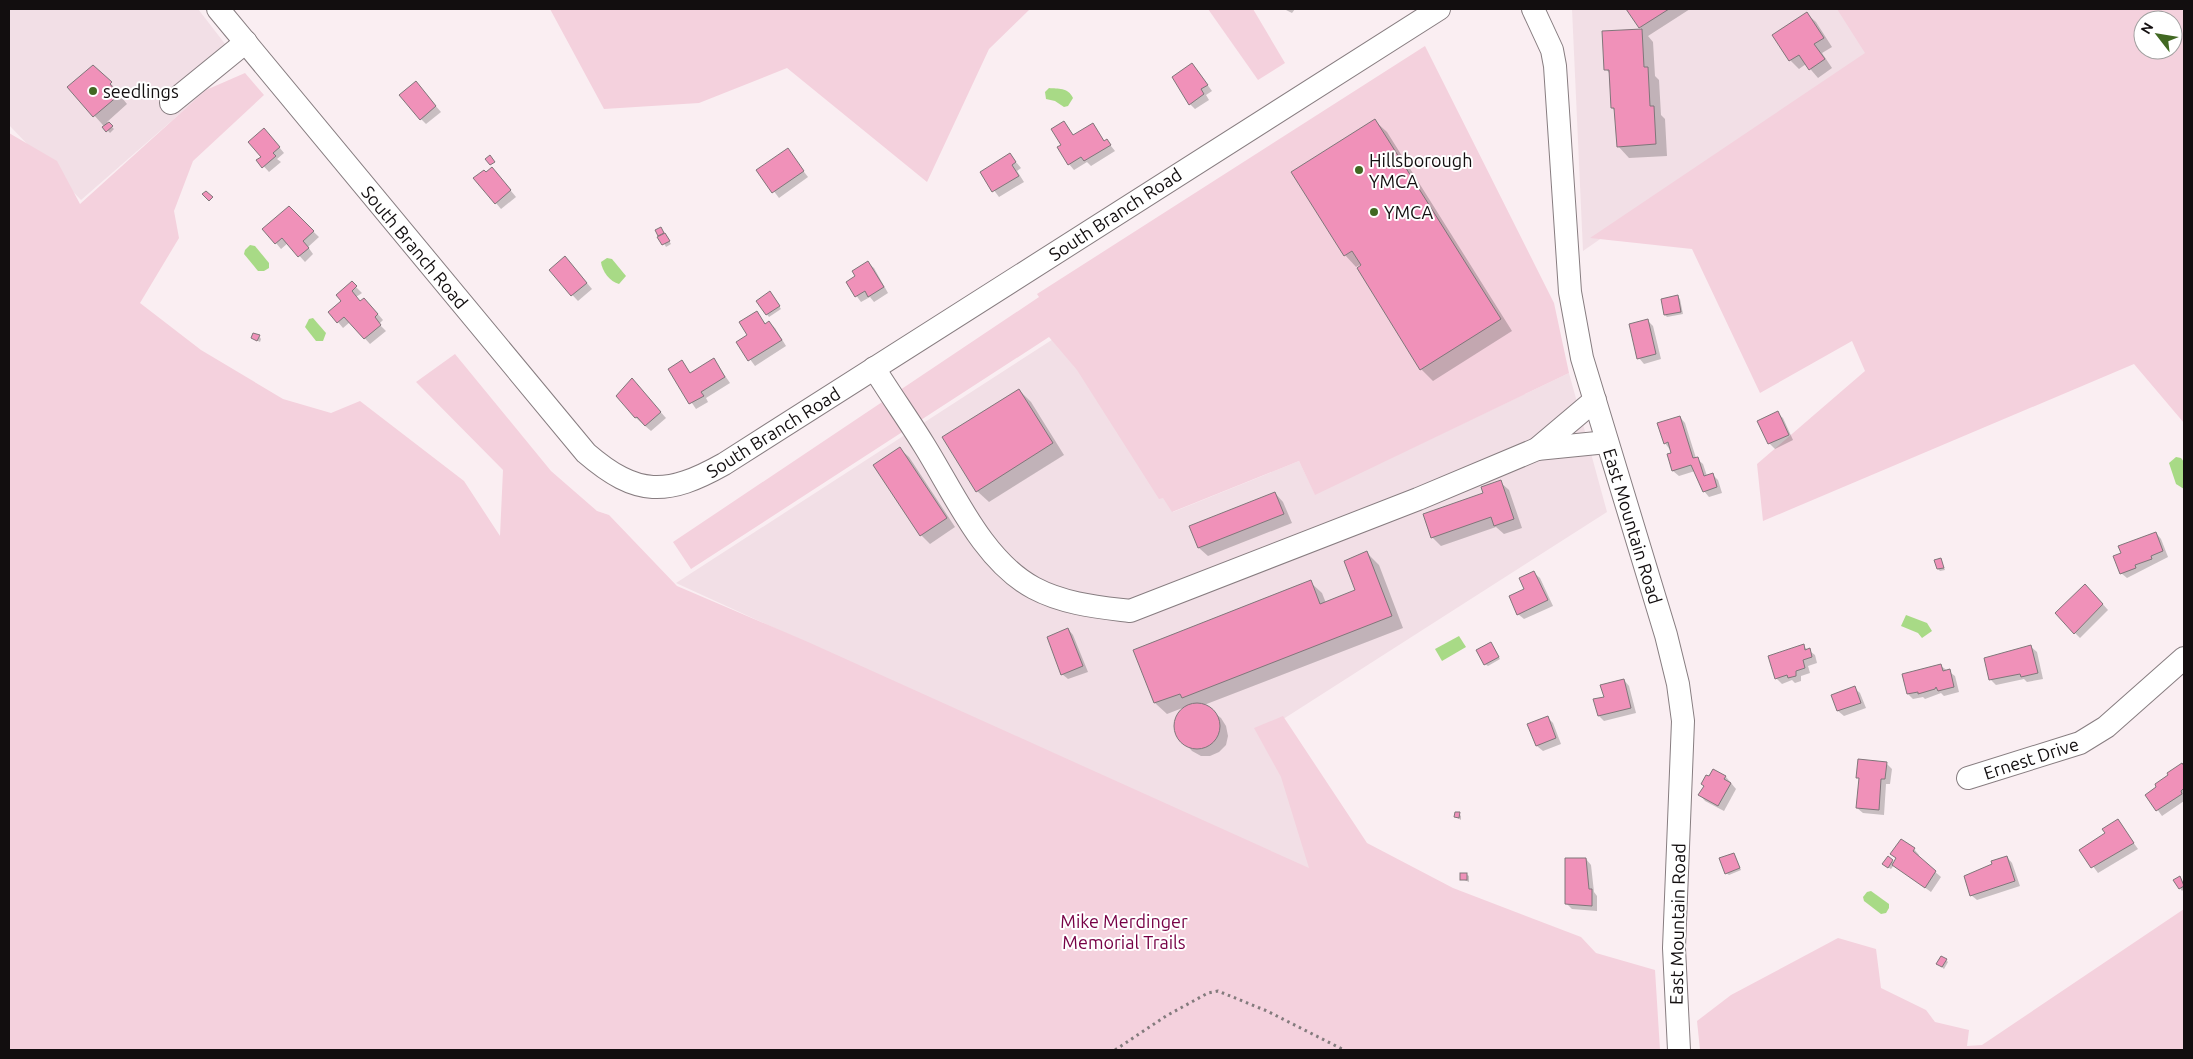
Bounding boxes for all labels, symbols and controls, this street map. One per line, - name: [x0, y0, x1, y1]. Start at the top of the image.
- north arrow: [2133, 10, 2183, 60]
- text: N: [2137, 20, 2156, 37]
- place label: seedlings: [103, 81, 179, 101]
- marker: seedlings: [87, 85, 99, 97]
- place label: Hillsborough YMCA: [1369, 150, 1472, 191]
- street label: South Branch Road: [1045, 164, 1185, 264]
- marker: Hillsborough YMCA: [1353, 164, 1365, 176]
- street label: South Branch Road: [358, 182, 472, 312]
- place label: YMCA: [1384, 202, 1434, 222]
- marker: YMCA: [1368, 206, 1380, 218]
- street label: South Branch Road: [703, 383, 843, 481]
- street label: East Mountain Road: [1600, 446, 1666, 606]
- street label: Ernest Drive: [1981, 733, 2081, 783]
- street label: East Mountain Road: [1666, 843, 1688, 1005]
- park label: Mike Merdinger Memorial Trails: [1060, 911, 1188, 952]

